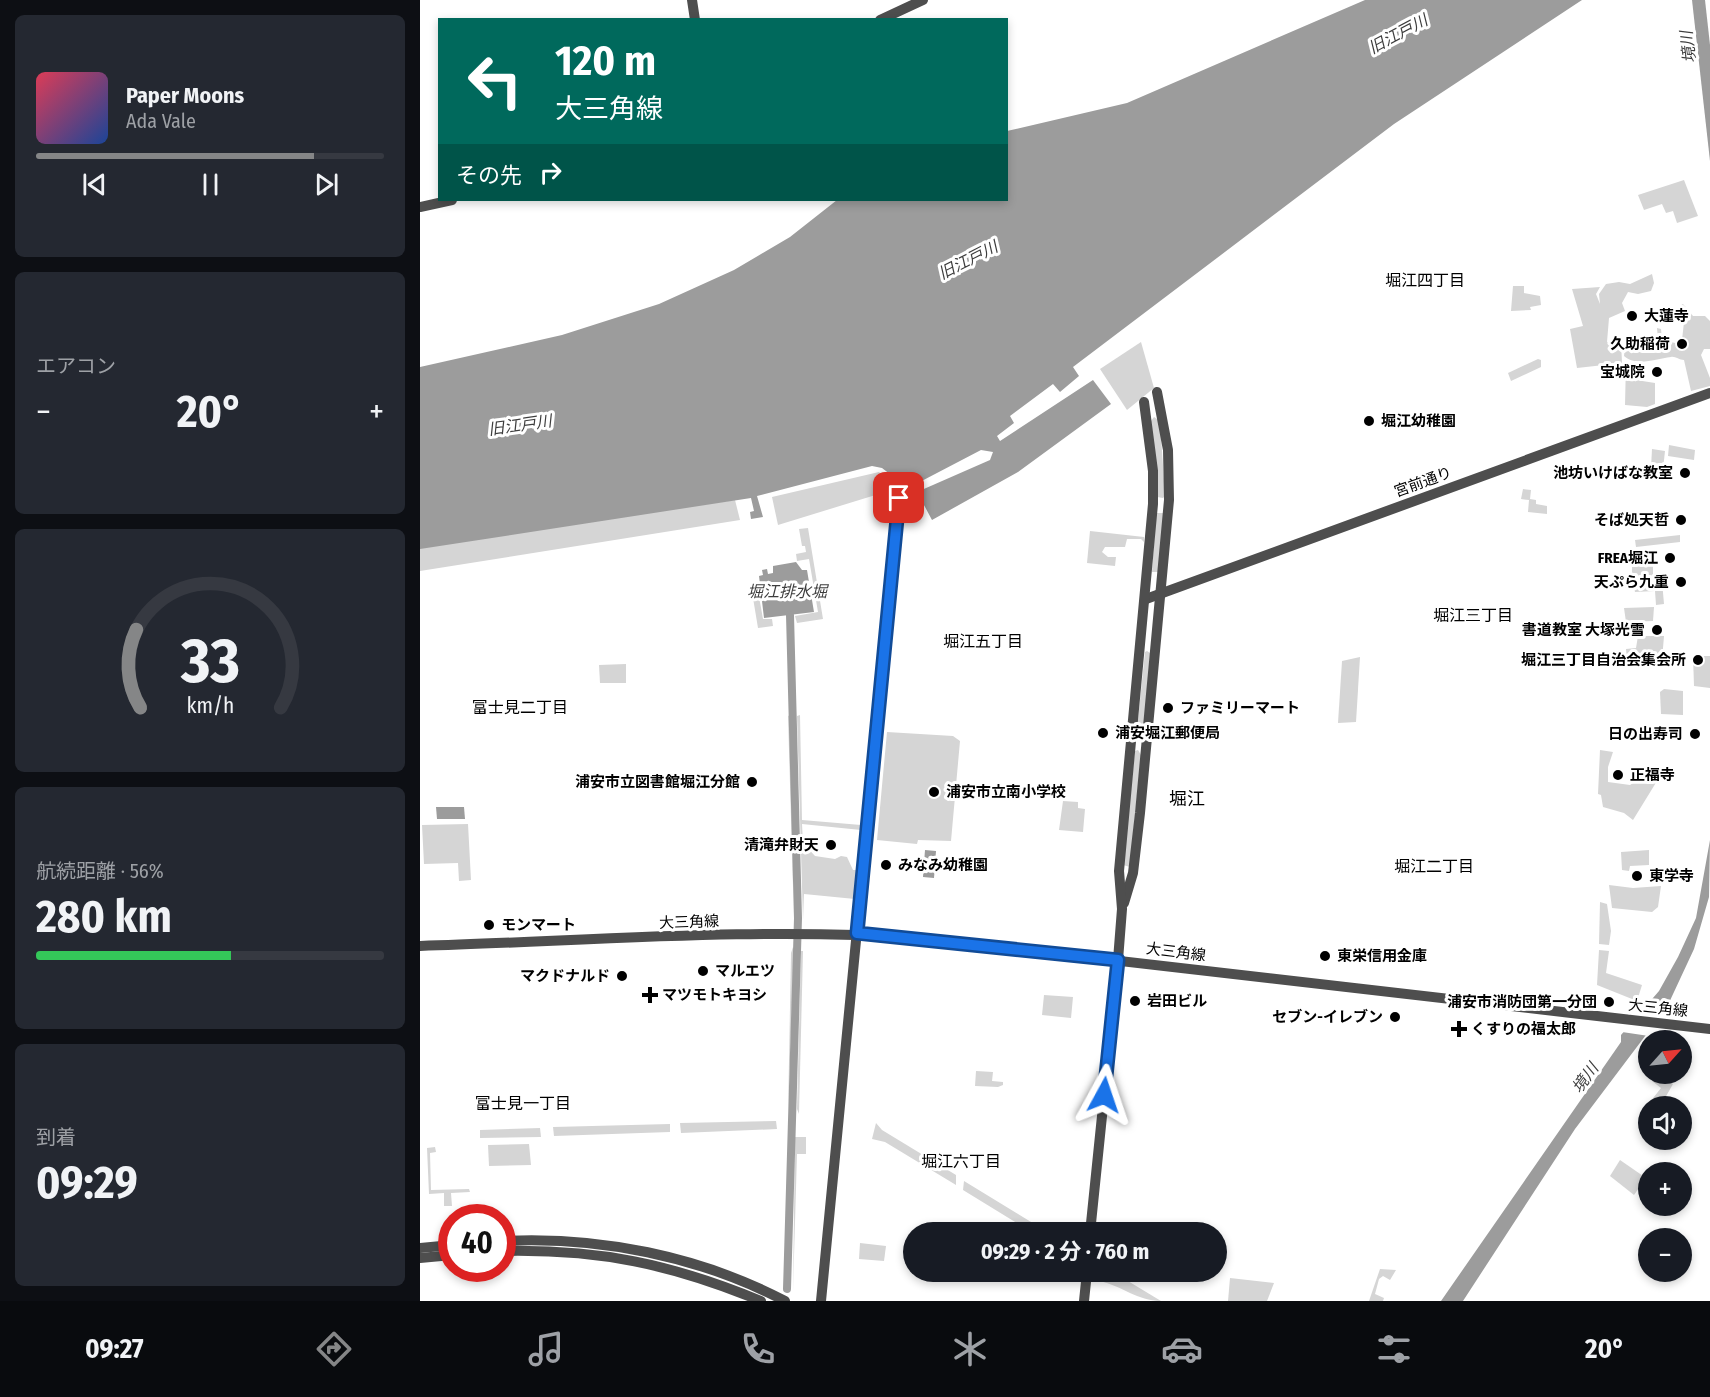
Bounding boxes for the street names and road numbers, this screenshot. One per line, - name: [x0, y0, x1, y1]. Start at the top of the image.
- street label: 宮前通り: [1392, 463, 1454, 501]
- street label: 大三角線: [659, 912, 719, 932]
- street label: 大三角線: [1145, 939, 1207, 965]
- street label: 大三角線: [1627, 996, 1689, 1020]

